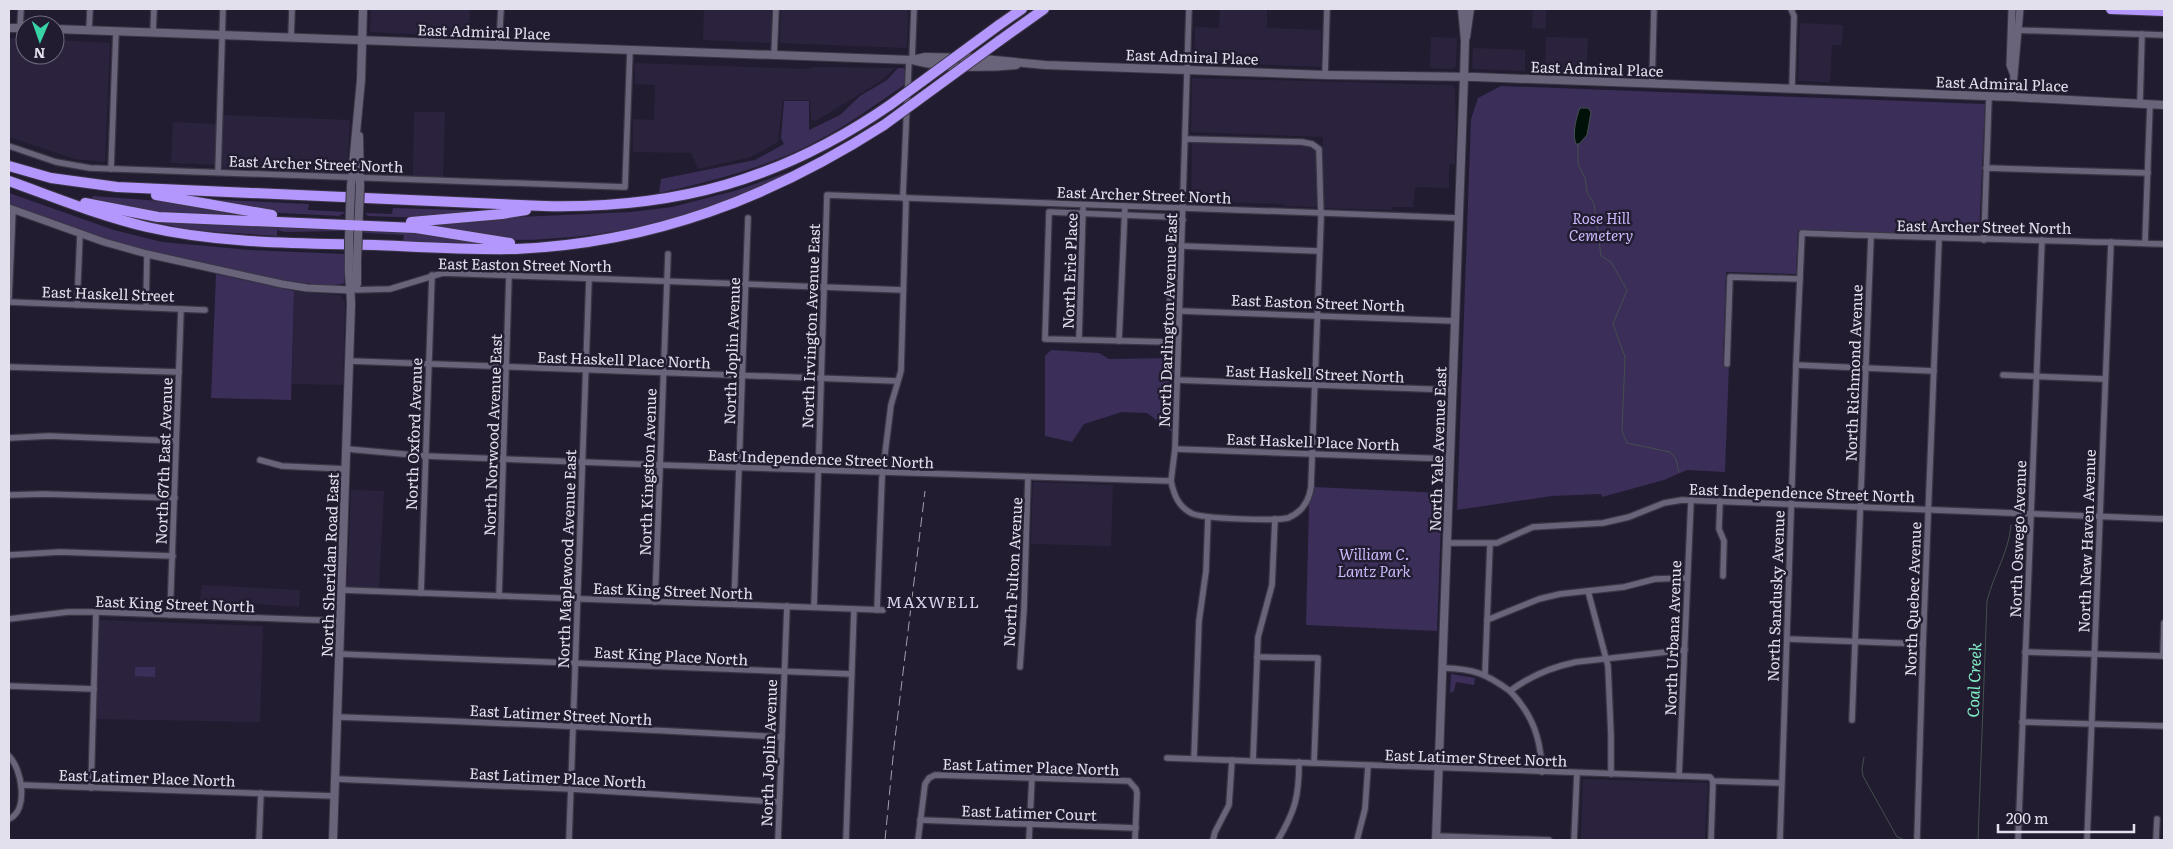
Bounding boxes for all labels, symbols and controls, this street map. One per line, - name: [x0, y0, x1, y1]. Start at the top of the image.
- north arrow: [15, 15, 65, 65]
- street label: East Admiral Place: [417, 17, 551, 45]
- street label: East Admiral Place: [1125, 42, 1259, 70]
- text: N: [33, 44, 46, 64]
- street label: East Admiral Place: [1530, 54, 1664, 82]
- street label: East Admiral Place: [1935, 69, 2069, 97]
- street label: East Archer Street North: [228, 148, 404, 178]
- street label: East Archer Street North: [1056, 179, 1232, 209]
- park label: Rose Hill Cemetery: [1569, 206, 1633, 246]
- street label: North Erie Place: [1055, 212, 1083, 329]
- street label: North Darlington Avenue East: [1152, 212, 1182, 428]
- street label: East Archer Street North: [1896, 213, 2072, 239]
- street label: North Irvington Avenue East: [795, 223, 825, 429]
- street label: East Easton Street North: [438, 251, 612, 277]
- street label: North Joplin Avenue: [717, 277, 745, 425]
- street label: East Haskell Street: [41, 279, 175, 307]
- street label: North Richmond Avenue: [1838, 284, 1868, 462]
- street label: East Easton Street North: [1231, 287, 1406, 317]
- street label: North Norwood Avenue East: [477, 334, 507, 536]
- street label: East Haskell Place North: [537, 344, 711, 374]
- street label: North Oxford Avenue: [399, 357, 427, 511]
- street label: East Haskell Street North: [1225, 358, 1405, 388]
- street label: North Yale Avenue East: [1423, 366, 1451, 532]
- street label: North 67th East Avenue: [149, 377, 177, 545]
- street label: North Kingston Avenue: [633, 388, 661, 556]
- street label: East Haskell Place North: [1226, 426, 1400, 456]
- street label: East Independence Street North: [707, 443, 935, 473]
- street label: North Maplewood Avenue East: [551, 449, 581, 669]
- street label: North New Haven Avenue: [2071, 449, 2101, 633]
- street label: North Oswego Avenue: [2003, 460, 2031, 618]
- street label: North Sheridan Road East: [314, 472, 344, 658]
- street label: East Independence Street North: [1688, 477, 1916, 507]
- street label: North Fulton Avenue: [997, 496, 1027, 648]
- street label: North Sandusky Avenue: [1761, 510, 1789, 682]
- street label: North Quebec Avenue: [1898, 521, 1926, 677]
- park label: William C. Lantz Park: [1337, 542, 1412, 582]
- street label: North Urbana Avenue: [1658, 560, 1686, 716]
- street label: East King Street North: [593, 576, 754, 604]
- street label: East King Street North: [95, 589, 256, 617]
- district label: MAXWELL: [886, 589, 980, 613]
- street label: East King Place North: [593, 639, 749, 671]
- water label: Coal Creek: [1960, 642, 1986, 718]
- street label: North Joplin Avenue: [754, 679, 782, 827]
- street label: East Latimer Street North: [469, 698, 653, 730]
- street label: East Latimer Street North: [1384, 742, 1568, 772]
- street label: East Latimer Place North: [942, 751, 1120, 781]
- street label: East Latimer Place North: [469, 761, 647, 793]
- street label: East Latimer Place North: [58, 762, 236, 792]
- street label: East Latimer Court: [961, 798, 1097, 826]
- scale bar: [1998, 802, 2134, 834]
- text: 200 m: [2006, 806, 2049, 829]

